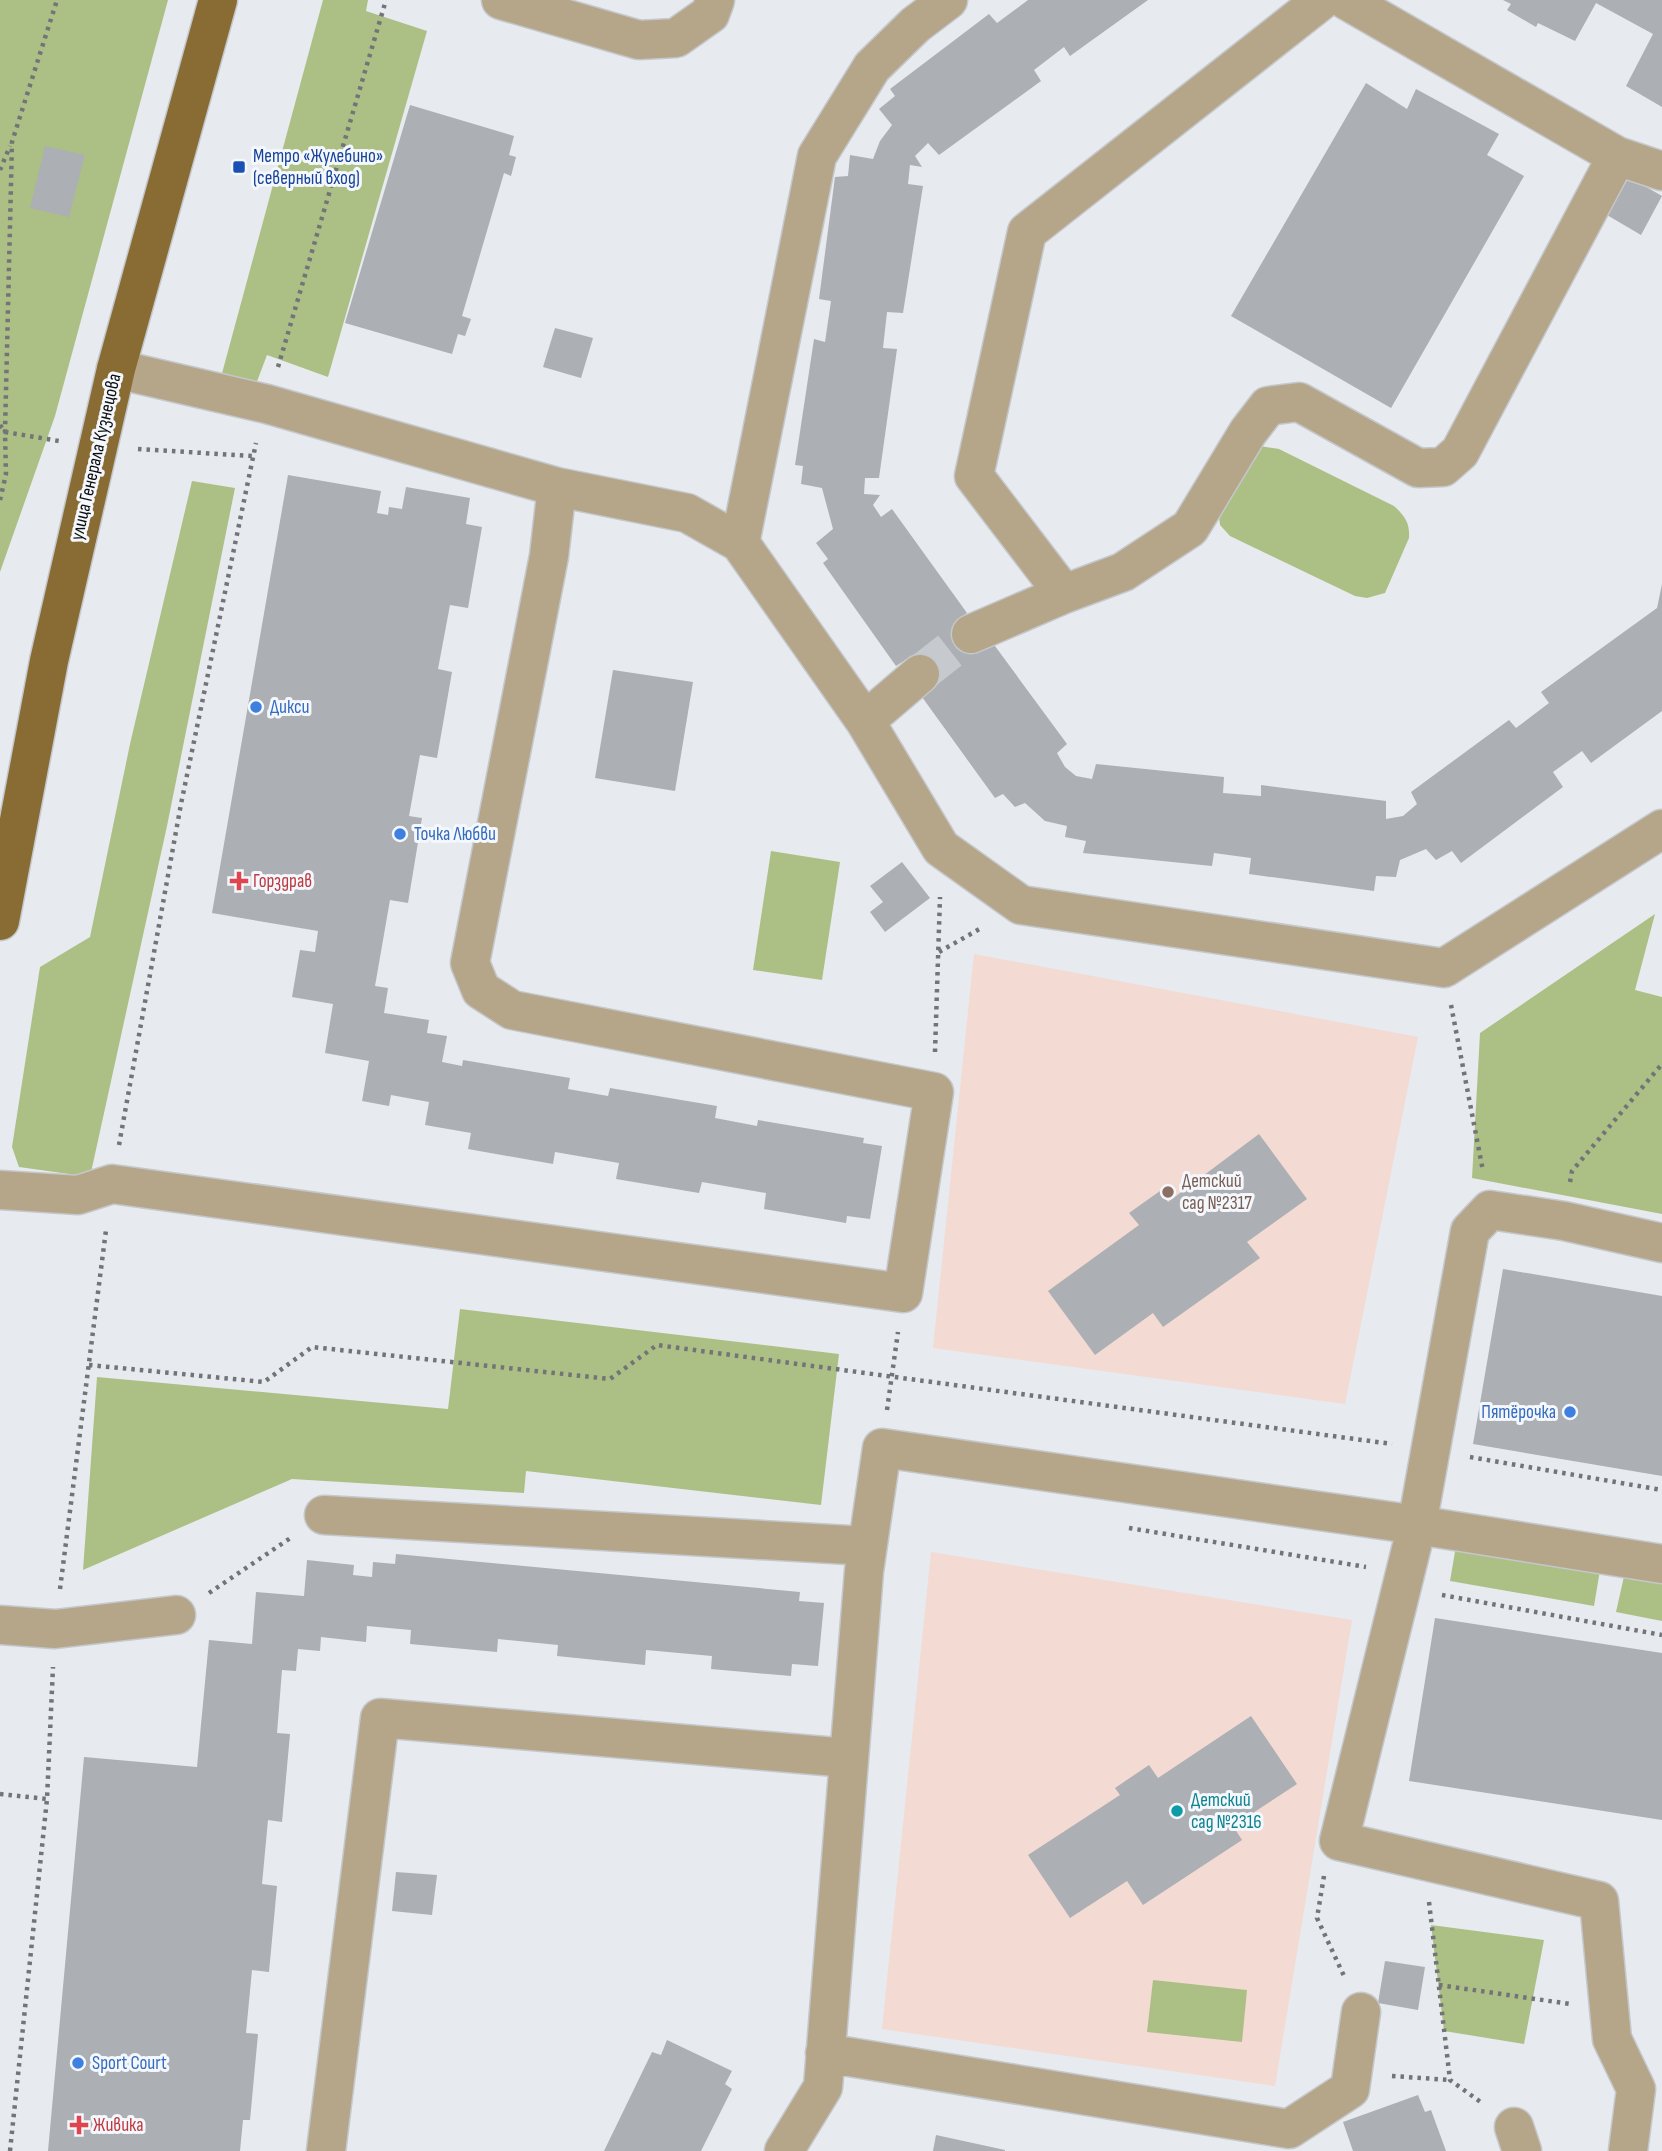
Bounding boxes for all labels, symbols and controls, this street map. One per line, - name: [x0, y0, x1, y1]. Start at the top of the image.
- place label: Метро «Жулебино» (северный вход): [253, 145, 383, 190]
- marker: Метро «Жулебино» (северный вход): [231, 159, 247, 175]
- street label: улица Генерала Кузнецова: [66, 371, 126, 543]
- place label: Дикси: [270, 696, 310, 719]
- marker: Дикси: [248, 699, 264, 715]
- place label: Точка Любви: [414, 823, 496, 846]
- marker: Точка Любви: [392, 826, 408, 842]
- place label: Горздрав: [253, 870, 312, 893]
- marker: Горздрав: [231, 873, 247, 889]
- place label: Детский сад №2317: [1182, 1170, 1252, 1215]
- marker: Детский сад №2317: [1160, 1184, 1176, 1200]
- place label: Пятёрочка: [1481, 1401, 1556, 1424]
- marker: Пятёрочка: [1562, 1404, 1578, 1420]
- place label: Детский сад №2316: [1191, 1789, 1262, 1834]
- marker: Детский сад №2316: [1169, 1803, 1185, 1819]
- place label: Sport Court: [92, 2052, 167, 2075]
- marker: Sport Court: [70, 2055, 86, 2071]
- place label: Живика: [93, 2114, 144, 2137]
- marker: Живика: [71, 2117, 87, 2133]

